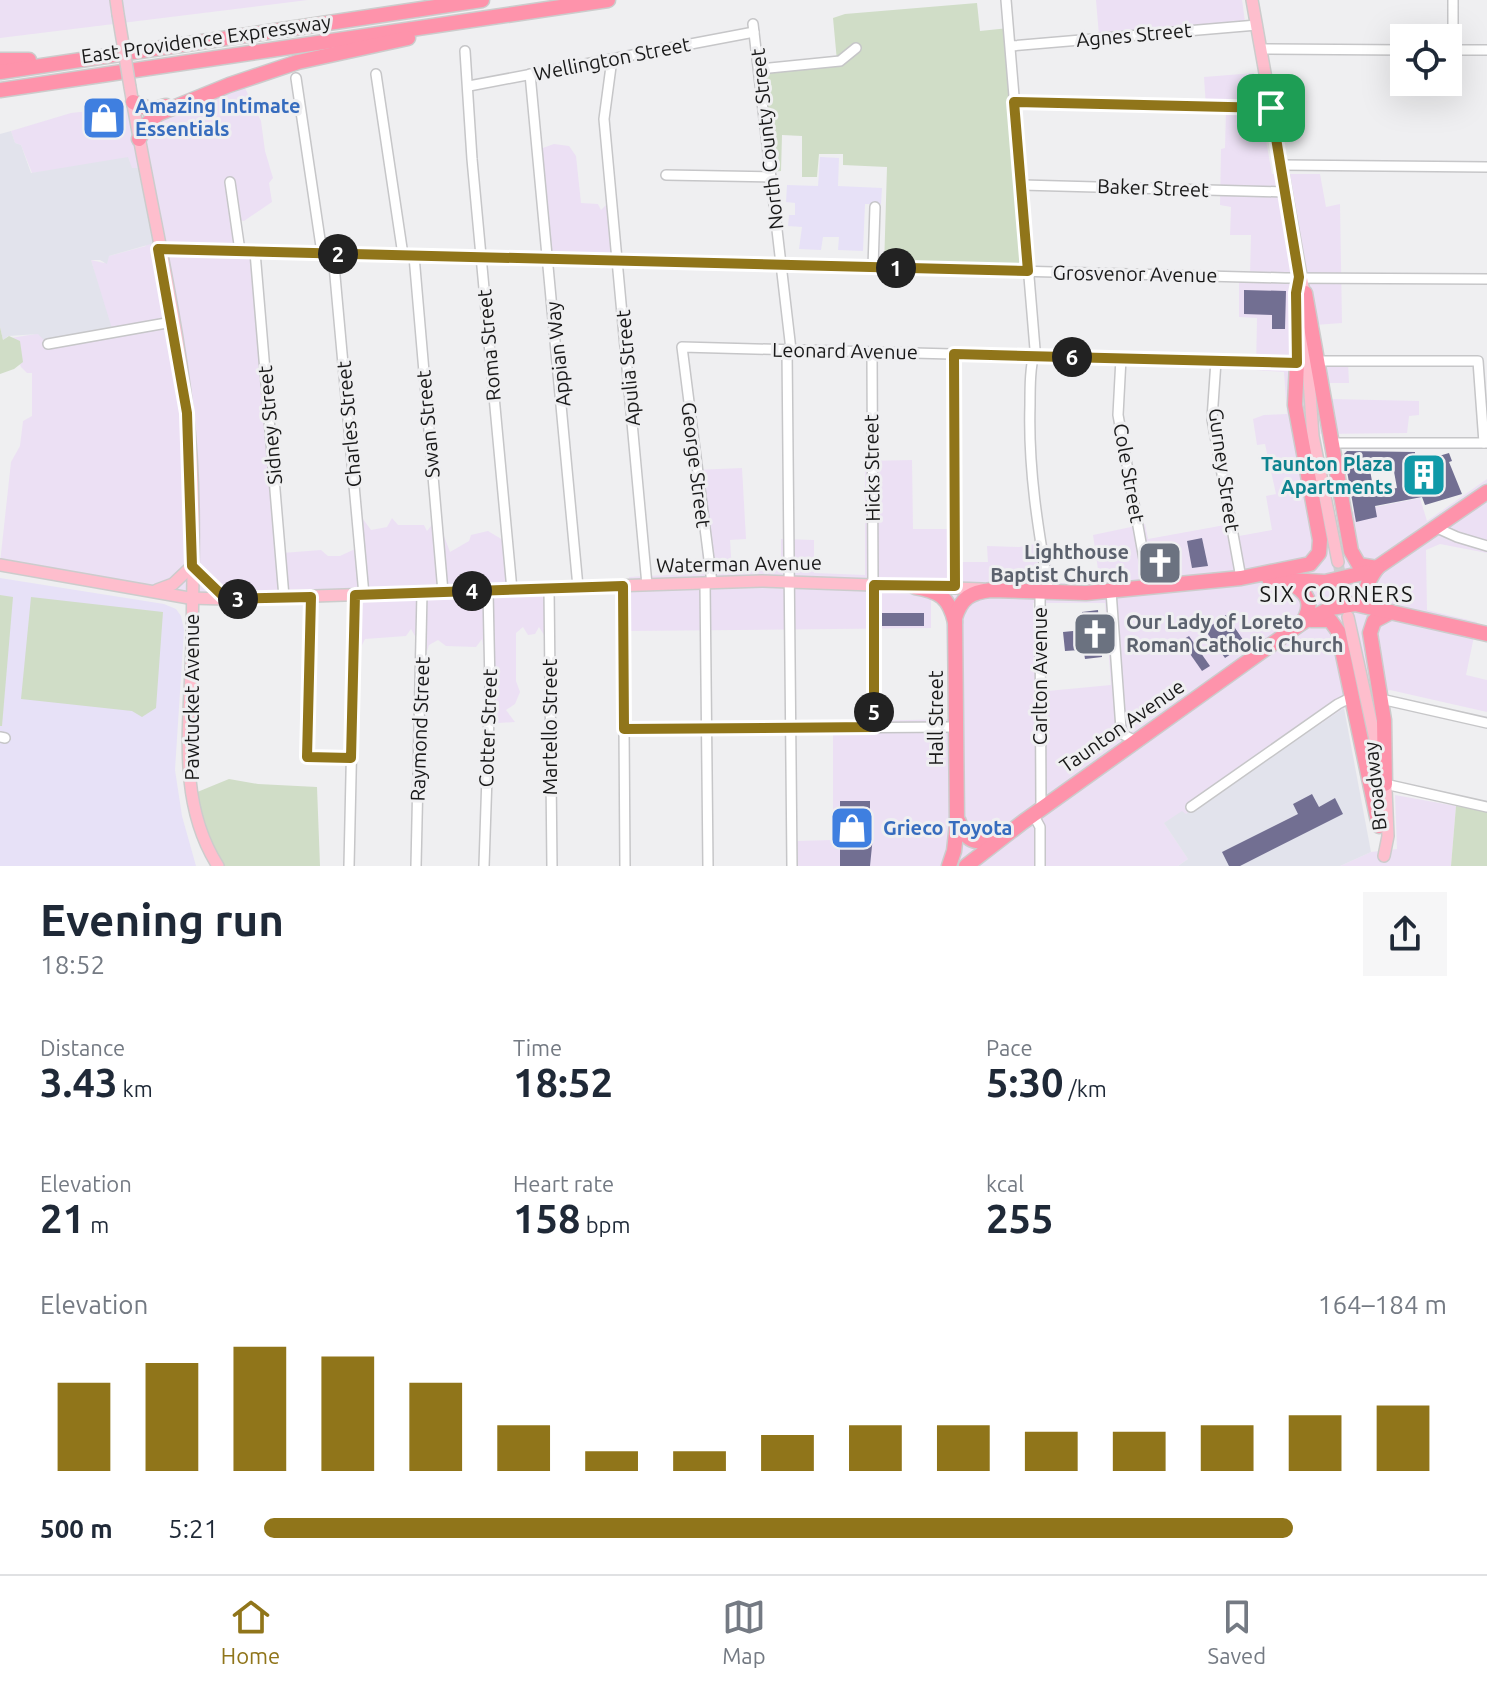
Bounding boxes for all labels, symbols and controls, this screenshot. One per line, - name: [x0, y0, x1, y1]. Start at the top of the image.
- street label: East Providence Expressway: [80, 10, 333, 67]
- street label: Agnes Street: [1075, 18, 1193, 51]
- map controls: [1390, 24, 1462, 96]
- button: locate: [1390, 24, 1462, 96]
- street label: Wellington Street: [532, 32, 692, 85]
- street label: North County Street: [746, 47, 787, 231]
- pin: [1237, 74, 1305, 142]
- icon: arrive: [1249, 86, 1293, 130]
- shop icon: Amazing Intimate Essentials: [80, 94, 128, 142]
- place label: Amazing Intimate Essentials: [135, 94, 301, 140]
- street label: Baker Street: [1097, 174, 1209, 201]
- pin: 2: [318, 234, 358, 274]
- text: 2: [332, 241, 344, 266]
- pin: 1: [876, 248, 916, 288]
- text: 1: [890, 255, 902, 280]
- street label: Grosvenor Avenue: [1053, 261, 1218, 286]
- street label: Roma Street: [472, 288, 505, 402]
- street label: Appian Way: [541, 300, 574, 408]
- street label: Apulia Street: [611, 309, 644, 427]
- pin: 6: [1052, 337, 1092, 377]
- street label: Leonard Avenue: [772, 338, 918, 363]
- text: 6: [1066, 344, 1078, 369]
- street label: Charles Street: [332, 360, 365, 488]
- street label: Sidney Street: [253, 364, 286, 486]
- street label: Swan Street: [411, 369, 444, 479]
- street label: George Street: [677, 401, 716, 529]
- street label: Gurney Street: [1204, 407, 1245, 533]
- street label: Hicks Street: [859, 414, 884, 522]
- street label: Cole Street: [1109, 421, 1150, 525]
- building icon: Taunton Plaza Apartments: [1400, 451, 1448, 499]
- place label: Taunton Plaza Apartments: [1261, 452, 1393, 498]
- church icon: Lighthouse Baptist Church: [1136, 539, 1184, 587]
- place label: Lighthouse Baptist Church: [990, 540, 1129, 586]
- street label: Waterman Avenue: [656, 551, 822, 576]
- pin: 4: [452, 571, 492, 611]
- text: 4: [466, 578, 478, 603]
- pin: 3: [218, 579, 258, 619]
- district label: SIX CORNERS: [1259, 581, 1415, 606]
- text: 3: [232, 586, 244, 611]
- street label: Carlton Avenue: [1028, 607, 1051, 745]
- church icon: Our Lady of Loreto Roman Catholic Church: [1071, 610, 1119, 658]
- place label: Our Lady of Loreto Roman Catholic Church: [1126, 610, 1343, 656]
- street label: Pawtucket Avenue: [180, 614, 203, 780]
- street label: Raymond Street: [405, 656, 434, 802]
- street label: Martello Street: [538, 659, 561, 795]
- street label: Cotter Street: [474, 668, 501, 788]
- street label: Hall Street: [924, 670, 947, 766]
- street label: Taunton Avenue: [1055, 674, 1188, 777]
- pin: 5: [854, 692, 894, 732]
- text: 5: [868, 699, 880, 724]
- street label: Broadway: [1358, 740, 1391, 832]
- shop icon: Grieco Toyota: [828, 804, 876, 852]
- place label: Grieco Toyota: [883, 816, 1012, 839]
- button: share: [1363, 892, 1447, 976]
- text: Evening run: [40, 895, 284, 944]
- text: 18:52: [40, 950, 105, 979]
- text: Distance: [40, 1035, 125, 1060]
- text: Time: [513, 1035, 562, 1060]
- text: Pace: [986, 1035, 1033, 1060]
- text: 3.43: [40, 1060, 118, 1105]
- text: 18:52: [513, 1060, 613, 1105]
- text: 5:30: [986, 1060, 1064, 1105]
- text: km: [118, 1076, 153, 1101]
- text: /km: [1064, 1076, 1107, 1101]
- text: Elevation: [40, 1171, 132, 1196]
- text: Heart rate: [513, 1171, 614, 1196]
- text: kcal: [986, 1171, 1024, 1196]
- text: 21: [40, 1196, 85, 1241]
- text: 158: [513, 1196, 581, 1241]
- text: 255: [986, 1196, 1054, 1241]
- text: m: [85, 1212, 109, 1237]
- text: bpm: [581, 1212, 630, 1237]
- text: Elevation: [40, 1290, 148, 1319]
- text: 164–184 m: [1318, 1290, 1447, 1319]
- text: 500 m: [40, 1514, 113, 1543]
- text: 5:21: [168, 1514, 218, 1543]
- tab: Home: [221, 1595, 280, 1668]
- tab: Map: [722, 1595, 766, 1668]
- tab: Saved: [1208, 1595, 1266, 1668]

